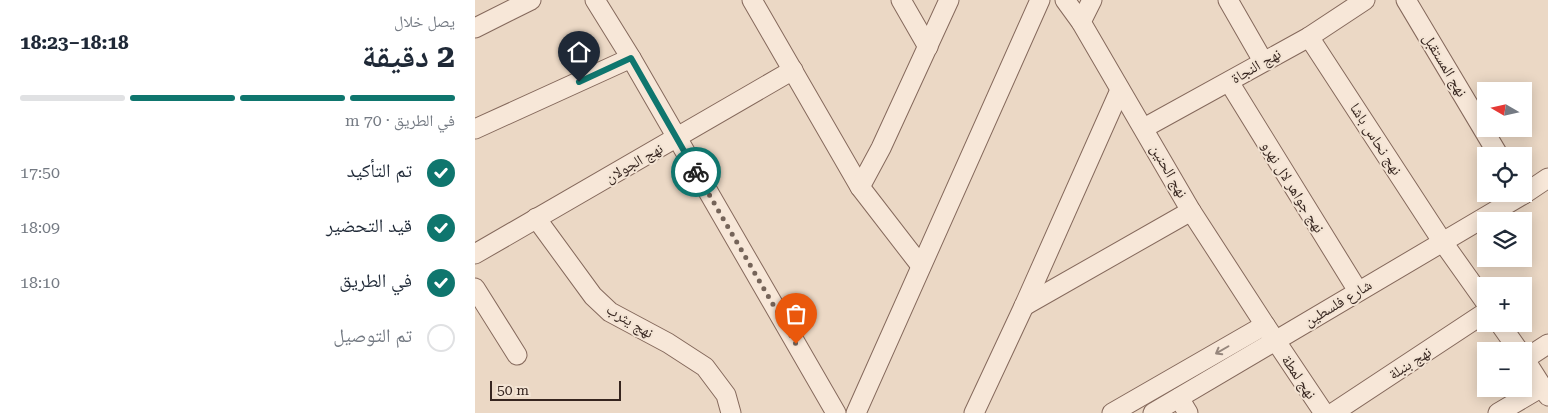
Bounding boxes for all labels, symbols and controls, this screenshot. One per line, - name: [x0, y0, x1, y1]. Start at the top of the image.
- text: يصل خلال: [394, 12, 455, 31]
- street label: نهج المستقبل: [1418, 30, 1471, 101]
- text: 18:18–18:23: [20, 31, 129, 54]
- pin: [558, 31, 600, 82]
- text: 2 دقيقة: [362, 37, 455, 75]
- icon: home: [565, 38, 593, 66]
- street label: نهج النجاة: [1228, 45, 1285, 88]
- north arrow: [1477, 82, 1533, 138]
- map controls: [1477, 82, 1532, 397]
- street label: نهج نحاس باشا: [1345, 100, 1406, 179]
- text: في الطريق · 70 m: [345, 111, 455, 130]
- street label: نهج جواهر لال نهرو: [1257, 138, 1328, 237]
- street label: نهج الجولان: [602, 139, 667, 188]
- street label: نهج الحنين: [1146, 141, 1192, 202]
- courier: [671, 147, 721, 197]
- button: locate: [1477, 147, 1532, 202]
- icon: bike: [682, 158, 710, 186]
- text: تم التأكيد: [347, 159, 412, 182]
- icon: check: [427, 159, 455, 187]
- text: 17:50: [20, 163, 60, 182]
- button: layers: [1477, 212, 1532, 267]
- text: قيد التحضير: [326, 214, 412, 237]
- icon: check: [427, 214, 455, 242]
- text: 18:09: [20, 218, 60, 237]
- text: في الطريق: [339, 269, 412, 292]
- icon: check: [427, 269, 455, 297]
- text: 18:10: [20, 273, 60, 292]
- street label: شارع فلسطين: [1301, 276, 1376, 331]
- button: +: [1477, 277, 1532, 332]
- pin: [775, 293, 817, 344]
- street label: نهج يثرب: [603, 300, 657, 343]
- icon: bag: [782, 300, 810, 328]
- text: تم التوصيل: [333, 324, 412, 347]
- button: −: [1477, 342, 1532, 397]
- street label: نهج بنبلة: [1385, 343, 1435, 384]
- one-way arrow: [1216, 345, 1230, 355]
- street label: نهج لمطة: [1277, 352, 1320, 403]
- scale bar: [490, 378, 621, 401]
- text: 50 m: [497, 382, 529, 398]

